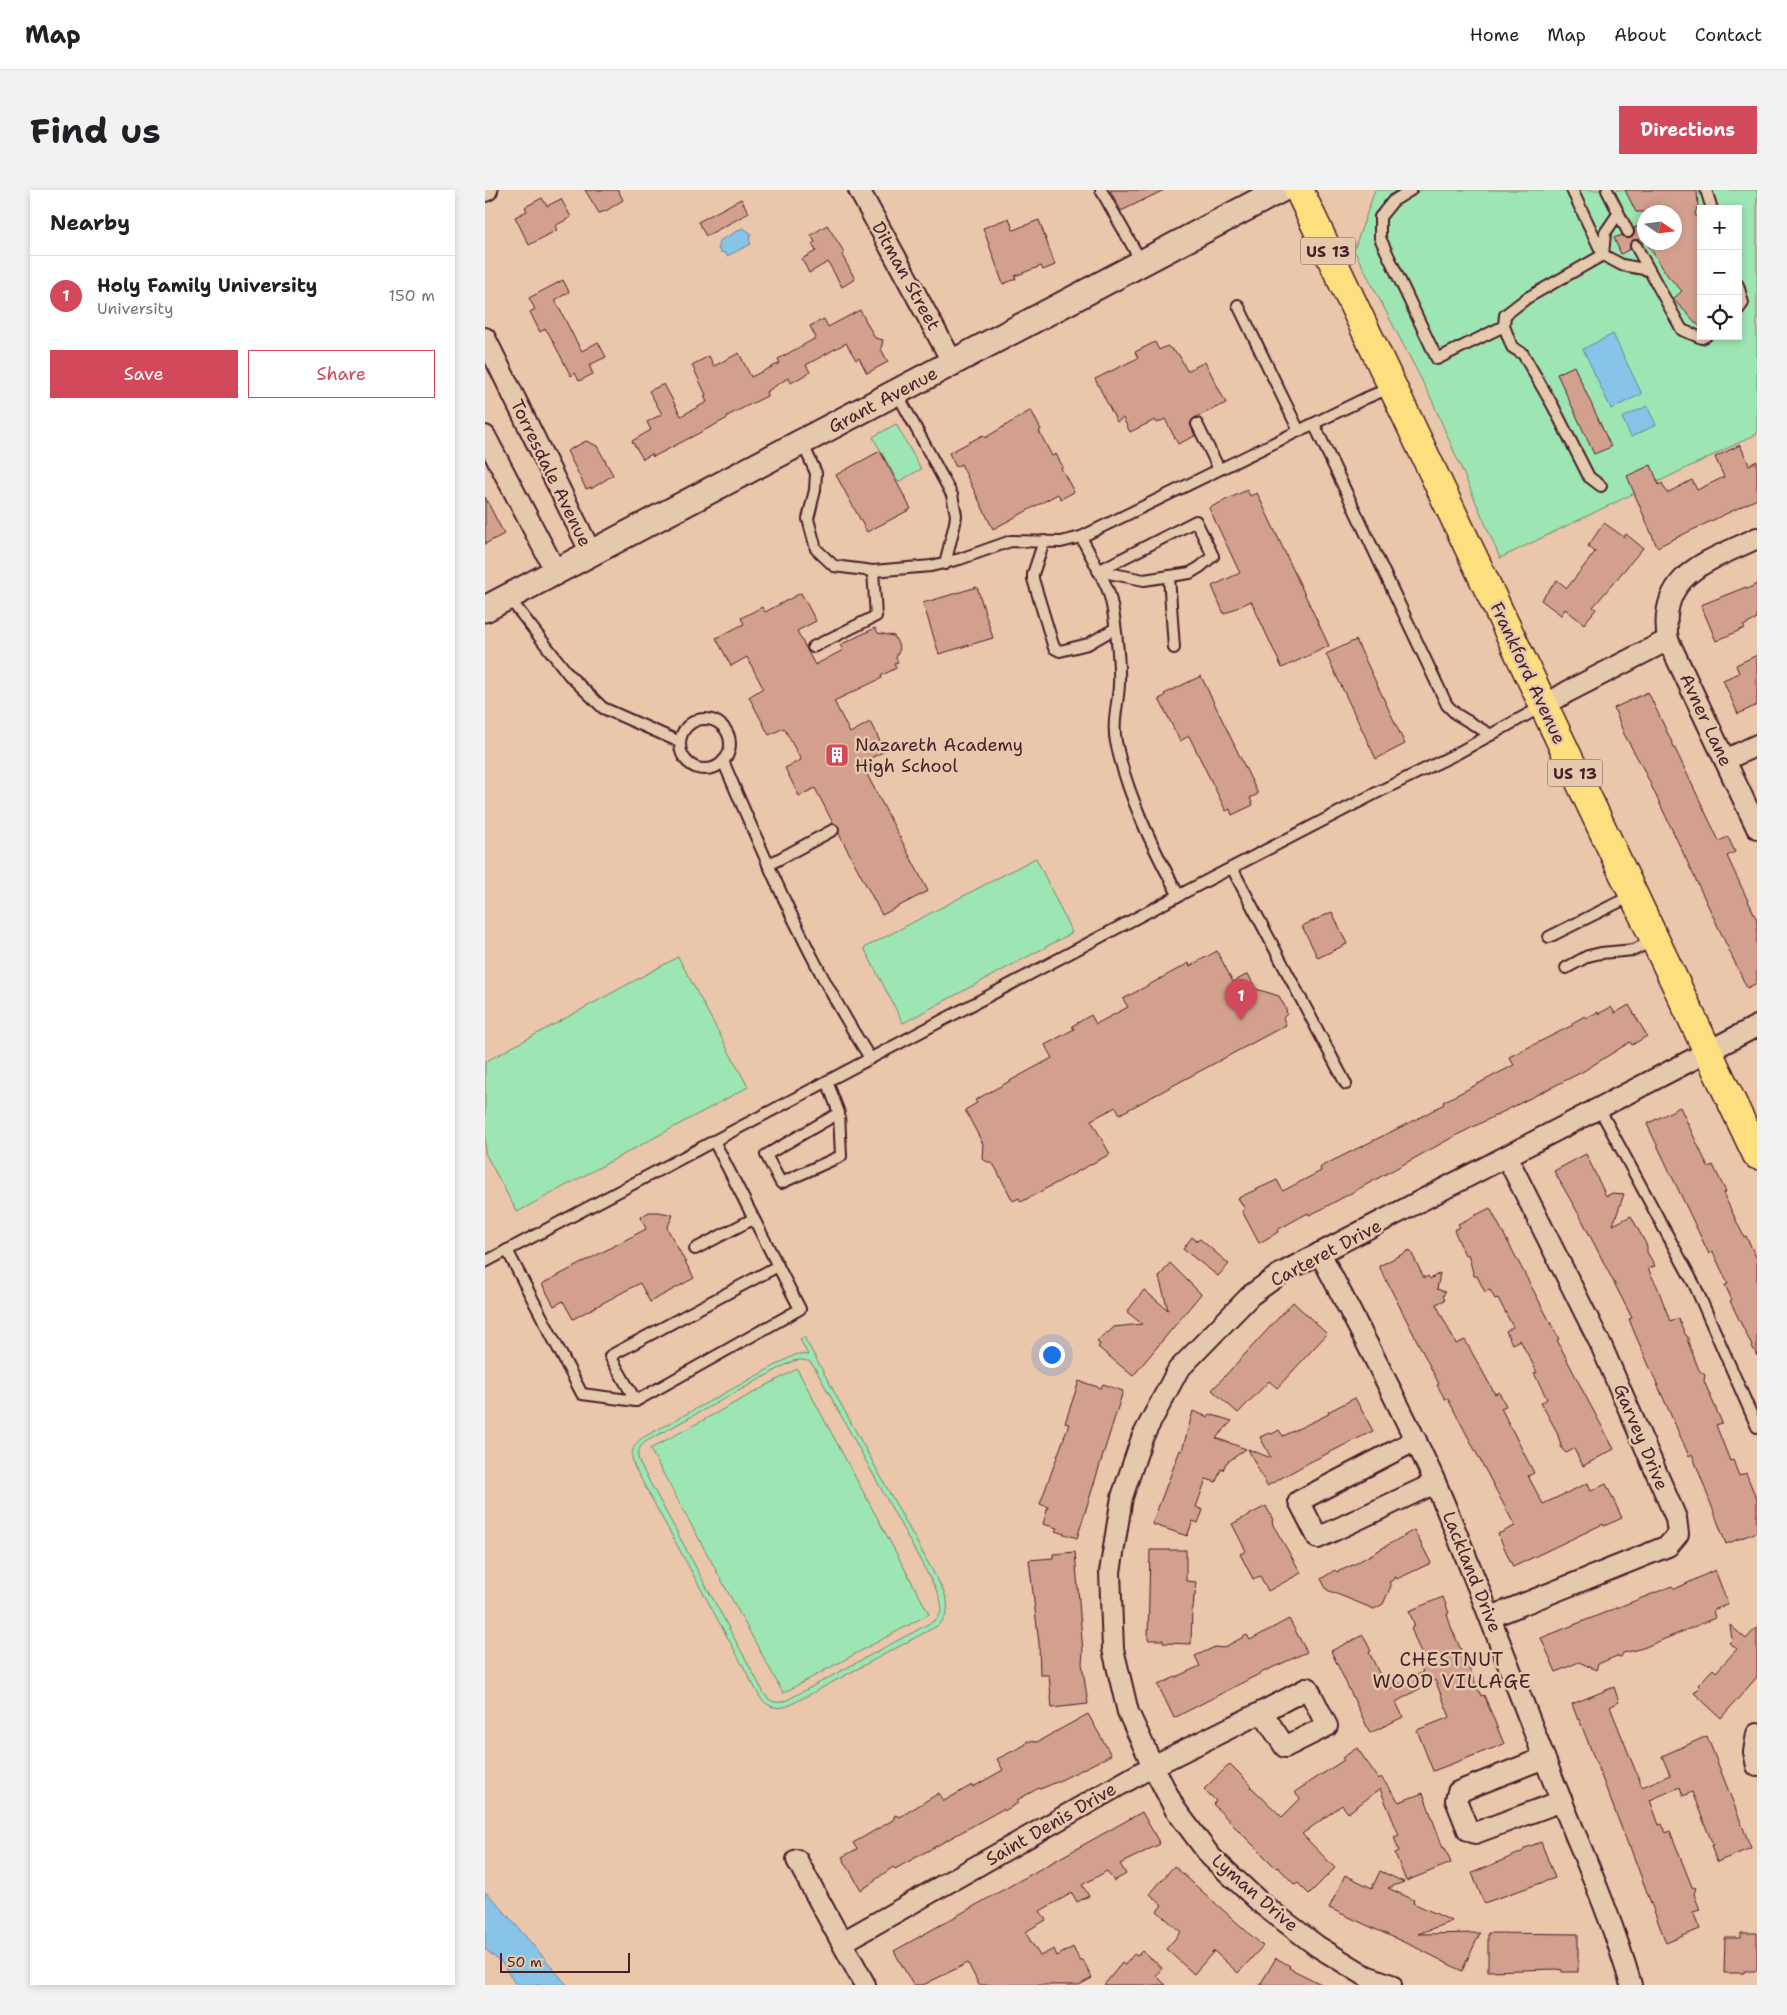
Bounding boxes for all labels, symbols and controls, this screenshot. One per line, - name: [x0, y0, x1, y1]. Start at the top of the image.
- text: Map: [25, 19, 81, 51]
- text: Home: [1470, 23, 1519, 47]
- text: Map: [1547, 23, 1586, 47]
- text: About: [1614, 23, 1667, 47]
- text: Contact: [1695, 23, 1762, 47]
- button: Directions: [1619, 106, 1757, 154]
- text: Find us: [30, 107, 161, 154]
- north arrow: [1637, 205, 1682, 250]
- map controls: [1697, 205, 1742, 340]
- button: +: [1697, 205, 1742, 250]
- text: Nearby: [50, 209, 130, 237]
- street label: Ditman Street: [866, 217, 946, 335]
- road number: US 13: [1301, 238, 1355, 264]
- button: −: [1697, 250, 1742, 295]
- text: Holy Family University: [97, 273, 317, 298]
- text: 1: [62, 285, 70, 306]
- text: 150 m: [388, 285, 435, 306]
- button: locate: [1697, 295, 1742, 340]
- text: University: [97, 298, 173, 319]
- button: Save: [50, 350, 238, 398]
- button: Share: [248, 350, 435, 398]
- street label: Grant Avenue: [824, 361, 942, 439]
- street label: Torresdale Avenue: [505, 395, 597, 551]
- street label: Frankford Avenue: [1485, 598, 1571, 748]
- street label: Avner Lane: [1674, 670, 1738, 770]
- place label: Nazareth Academy High School: [855, 733, 1023, 778]
- building icon: Nazareth Academy High School: [824, 742, 850, 768]
- road number: US 13: [1547, 760, 1603, 786]
- pin: 1: [1225, 979, 1257, 1020]
- street label: Carteret Drive: [1266, 1214, 1386, 1292]
- your location: [1039, 1342, 1065, 1368]
- street label: Garvey Drive: [1608, 1380, 1674, 1494]
- street label: Lackland Drive: [1437, 1508, 1507, 1636]
- district label: CHESTNUT WOOD VILLAGE: [1372, 1647, 1532, 1694]
- street label: Saint Denis Drive: [981, 1777, 1121, 1871]
- street label: Lyman Drive: [1207, 1849, 1303, 1937]
- scale bar: [500, 1950, 630, 1973]
- text: 50 m: [507, 1953, 542, 1971]

